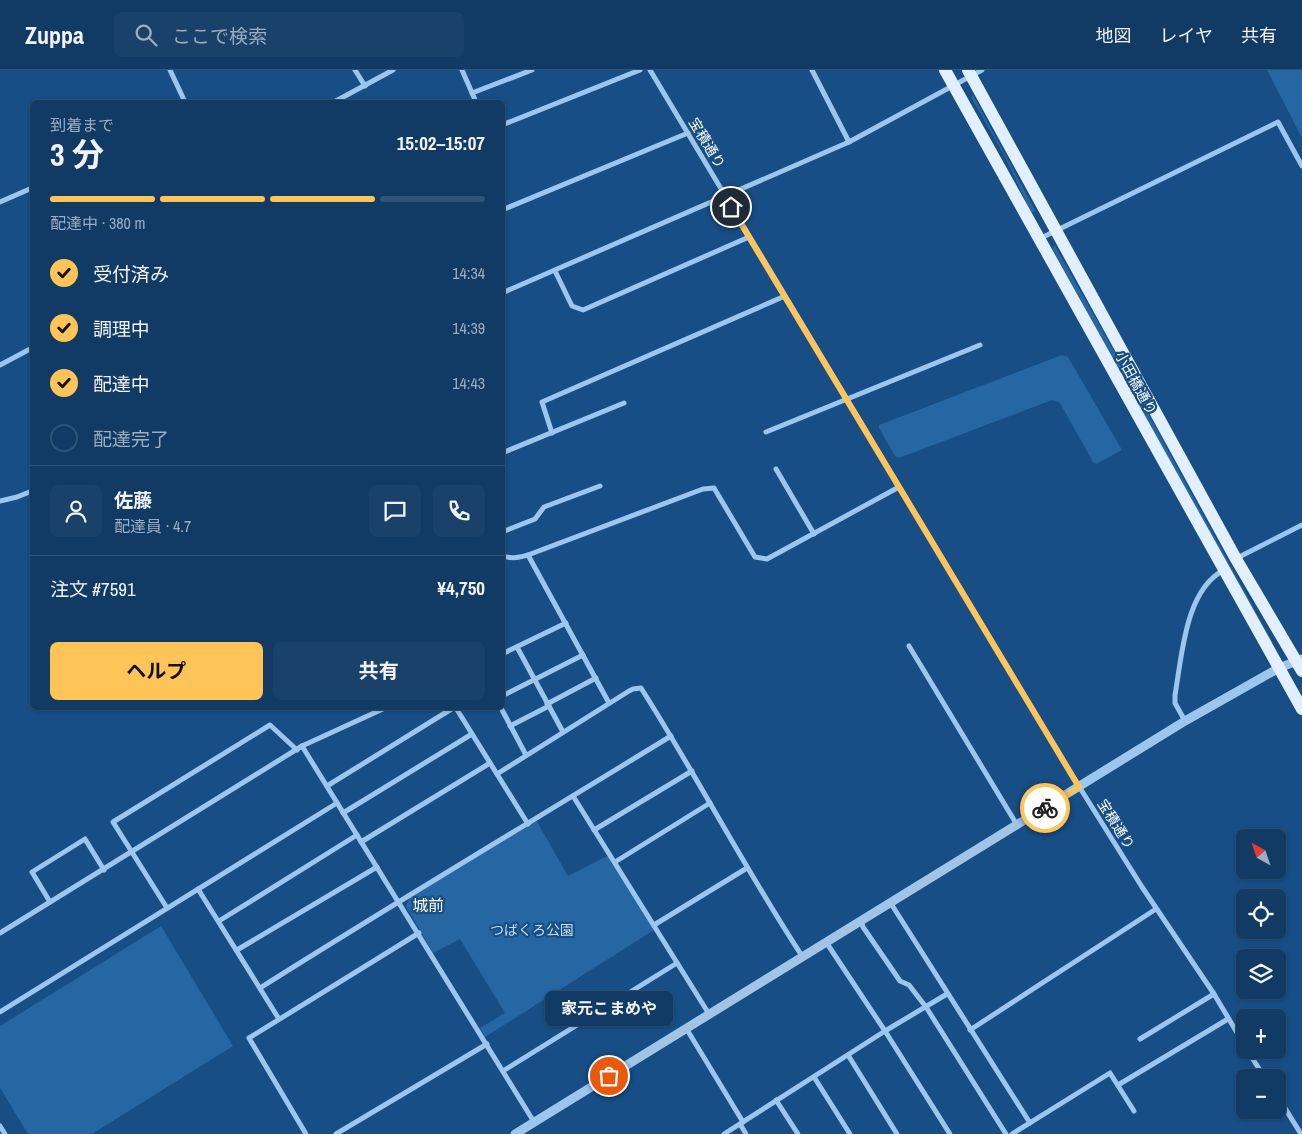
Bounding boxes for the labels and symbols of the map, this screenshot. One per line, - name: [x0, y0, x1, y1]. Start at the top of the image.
- street label: 宝積通り: [685, 114, 729, 172]
- pin: [710, 186, 752, 228]
- street label: 小田橋通り: [1111, 348, 1161, 418]
- courier: [1020, 783, 1070, 833]
- street label: 宝積通り: [1094, 795, 1138, 853]
- north arrow: [1236, 829, 1286, 879]
- district label: 城前: [412, 894, 444, 916]
- park label: つばくろ公園: [490, 921, 574, 939]
- callout: 家元こまめや: [545, 991, 673, 1026]
- pin: [588, 1055, 630, 1097]

